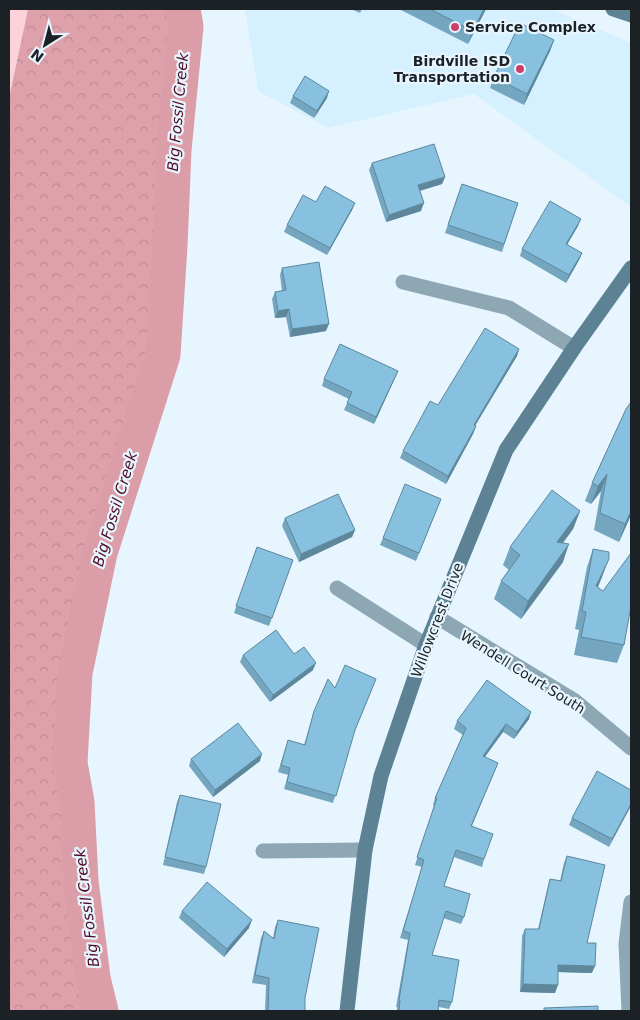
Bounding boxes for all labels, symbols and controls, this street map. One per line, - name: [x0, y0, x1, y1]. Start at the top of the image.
- place label: Service Complex: [465, 19, 596, 35]
- north arrow: [20, 20, 70, 70]
- marker: Service Complex: [449, 21, 461, 33]
- text: N: [28, 46, 47, 65]
- water label: Big Fossil Creek: [164, 51, 192, 172]
- place label: Birdville ISD Transportation: [394, 53, 510, 85]
- marker: Birdville ISD Transportation: [514, 63, 526, 75]
- water label: Big Fossil Creek: [89, 448, 141, 569]
- street label: Willowcrest Drive: [408, 560, 466, 680]
- street label: Wendell Court South: [458, 627, 588, 717]
- water label: Big Fossil Creek: [71, 847, 103, 968]

